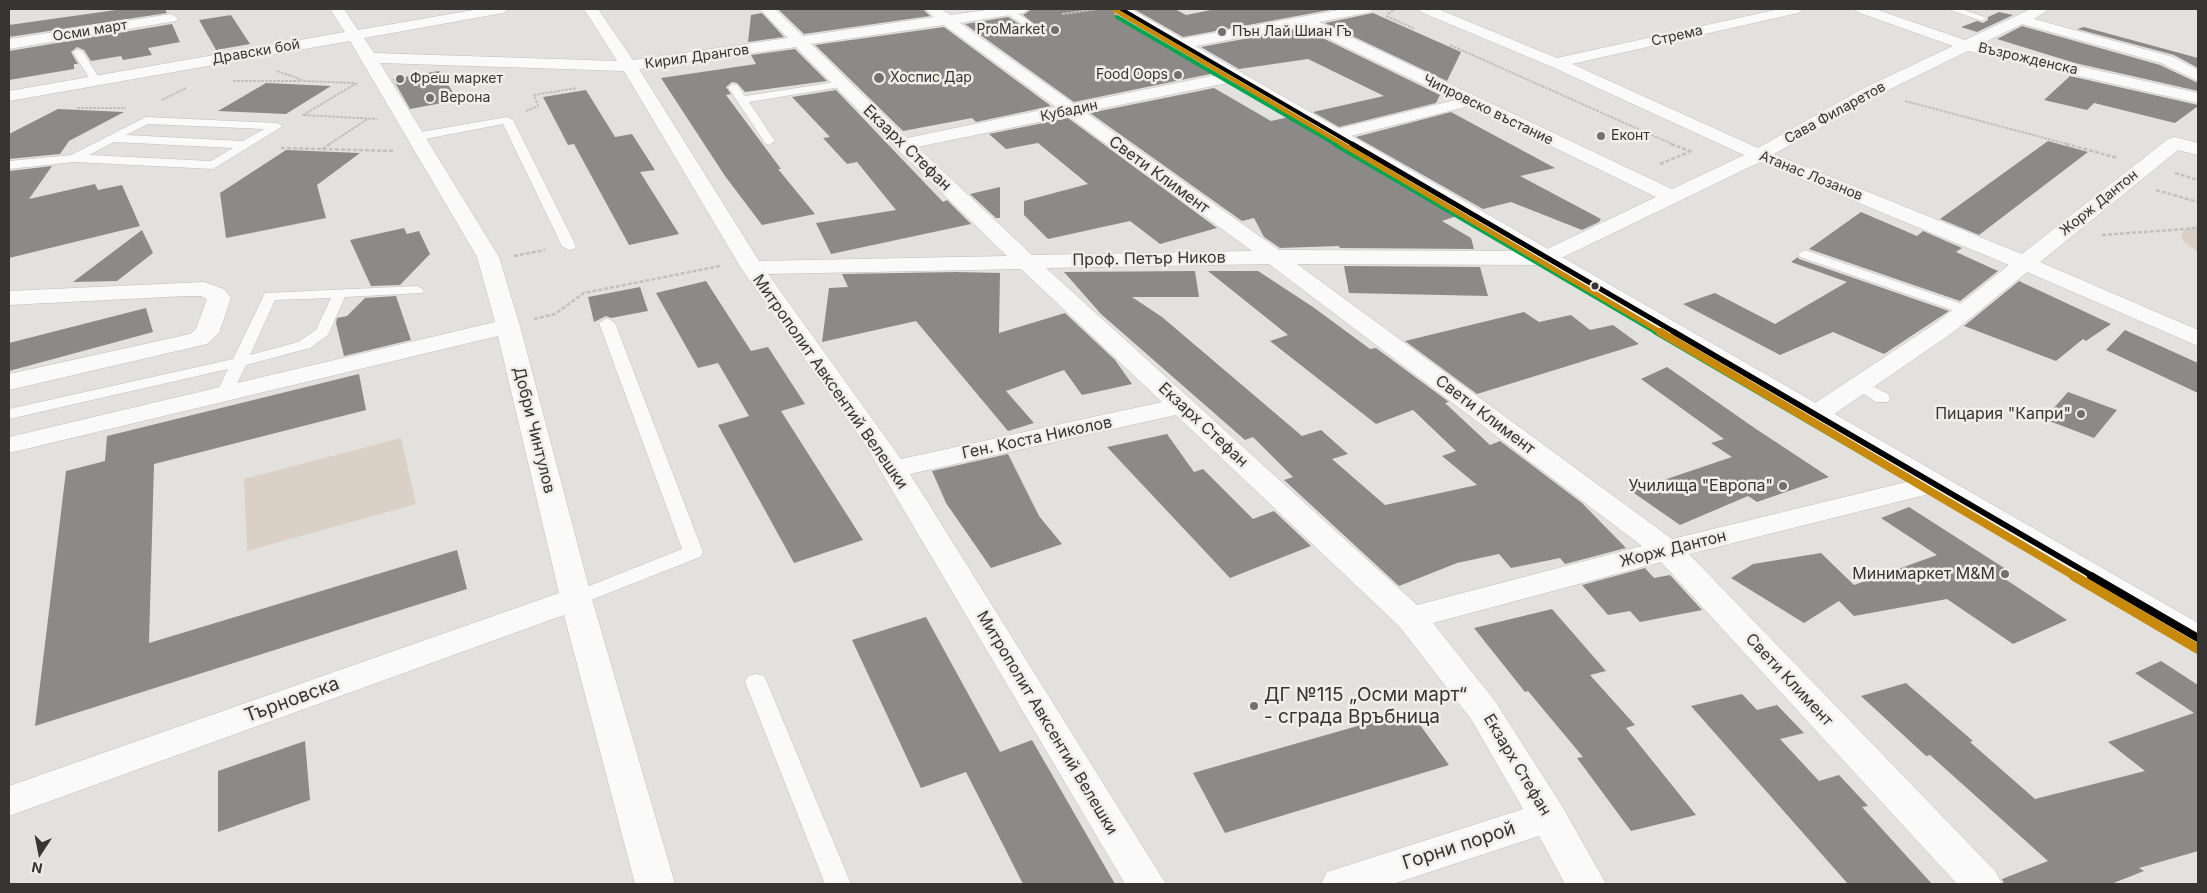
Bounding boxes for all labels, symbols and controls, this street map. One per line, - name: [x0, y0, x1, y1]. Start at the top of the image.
- street label: Осми март: [51, 17, 129, 45]
- place label: ProMarket: [977, 22, 1045, 38]
- street label: Стрема: [1650, 22, 1704, 50]
- marker: ProMarket: [1049, 24, 1061, 36]
- place label: Пън Лай Шиан Гъ: [1232, 24, 1352, 40]
- marker: Пън Лай Шиан Гъ: [1216, 26, 1228, 38]
- street label: Дравски бой: [211, 36, 301, 68]
- street label: Възрожденска: [1977, 39, 2079, 79]
- street label: Кирил Дрангов: [644, 41, 750, 73]
- place label: Food Oops: [1096, 67, 1168, 83]
- marker: Food Oops: [1172, 69, 1184, 81]
- place label: Хоспис Дар: [890, 70, 972, 86]
- place label: Фреш маркет: [410, 71, 503, 87]
- marker: Хоспис Дар: [872, 71, 886, 85]
- street label: Чипровско въстание: [1420, 71, 1556, 149]
- marker: Фреш маркет: [394, 73, 406, 85]
- street label: Сава Филаретов: [1782, 78, 1888, 148]
- place label: Верона: [440, 90, 490, 106]
- marker: Верона: [424, 92, 436, 104]
- street label: Кубадин: [1039, 97, 1099, 125]
- street label: Екзарх Стефан: [859, 101, 955, 195]
- place label: Еконт: [1611, 128, 1650, 144]
- marker: Еконт: [1595, 130, 1607, 142]
- street label: Свети Климент: [1105, 132, 1213, 218]
- street label: Атанас Лозанов: [1757, 148, 1865, 204]
- street label: Жорж Дантон: [2057, 166, 2141, 240]
- street label: Проф. Петър Ников: [1072, 248, 1226, 270]
- street label: Митрополит Авксентий Велешки: [748, 271, 912, 493]
- unlabelled marker: [1590, 281, 1600, 291]
- street label: Добри Чинтулов: [509, 365, 559, 495]
- street label: Свети Климент: [1431, 371, 1539, 459]
- street label: Екзарх Стефан: [1154, 379, 1252, 471]
- place label: Пицария "Капри": [1935, 404, 2071, 424]
- marker: Пицария "Капри": [2075, 408, 2087, 420]
- street label: Ген. Коста Николов: [960, 413, 1114, 463]
- place label: Училища "Европа": [1628, 476, 1773, 496]
- marker: Училища "Европа": [1777, 480, 1789, 492]
- street label: Жорж Дантон: [1618, 526, 1728, 572]
- place label: Минимаркет М&М: [1852, 564, 1995, 584]
- marker: Минимаркет М&М: [1999, 568, 2011, 580]
- street label: Митрополит Авксентий Велешки: [972, 608, 1122, 838]
- street label: Свети Климент: [1741, 630, 1837, 730]
- street label: Търновска: [241, 672, 343, 728]
- place label: ДГ №115 „Осми март“ - сграда Връбница: [1264, 684, 1467, 728]
- marker: ДГ №115 „Осми март“ - сграда Връбница: [1248, 700, 1260, 712]
- street label: Екзарх Стефан: [1479, 711, 1555, 819]
- street label: Горни порой: [1400, 817, 1518, 875]
- north arrow: [15, 828, 65, 878]
- text: N: [30, 859, 44, 878]

